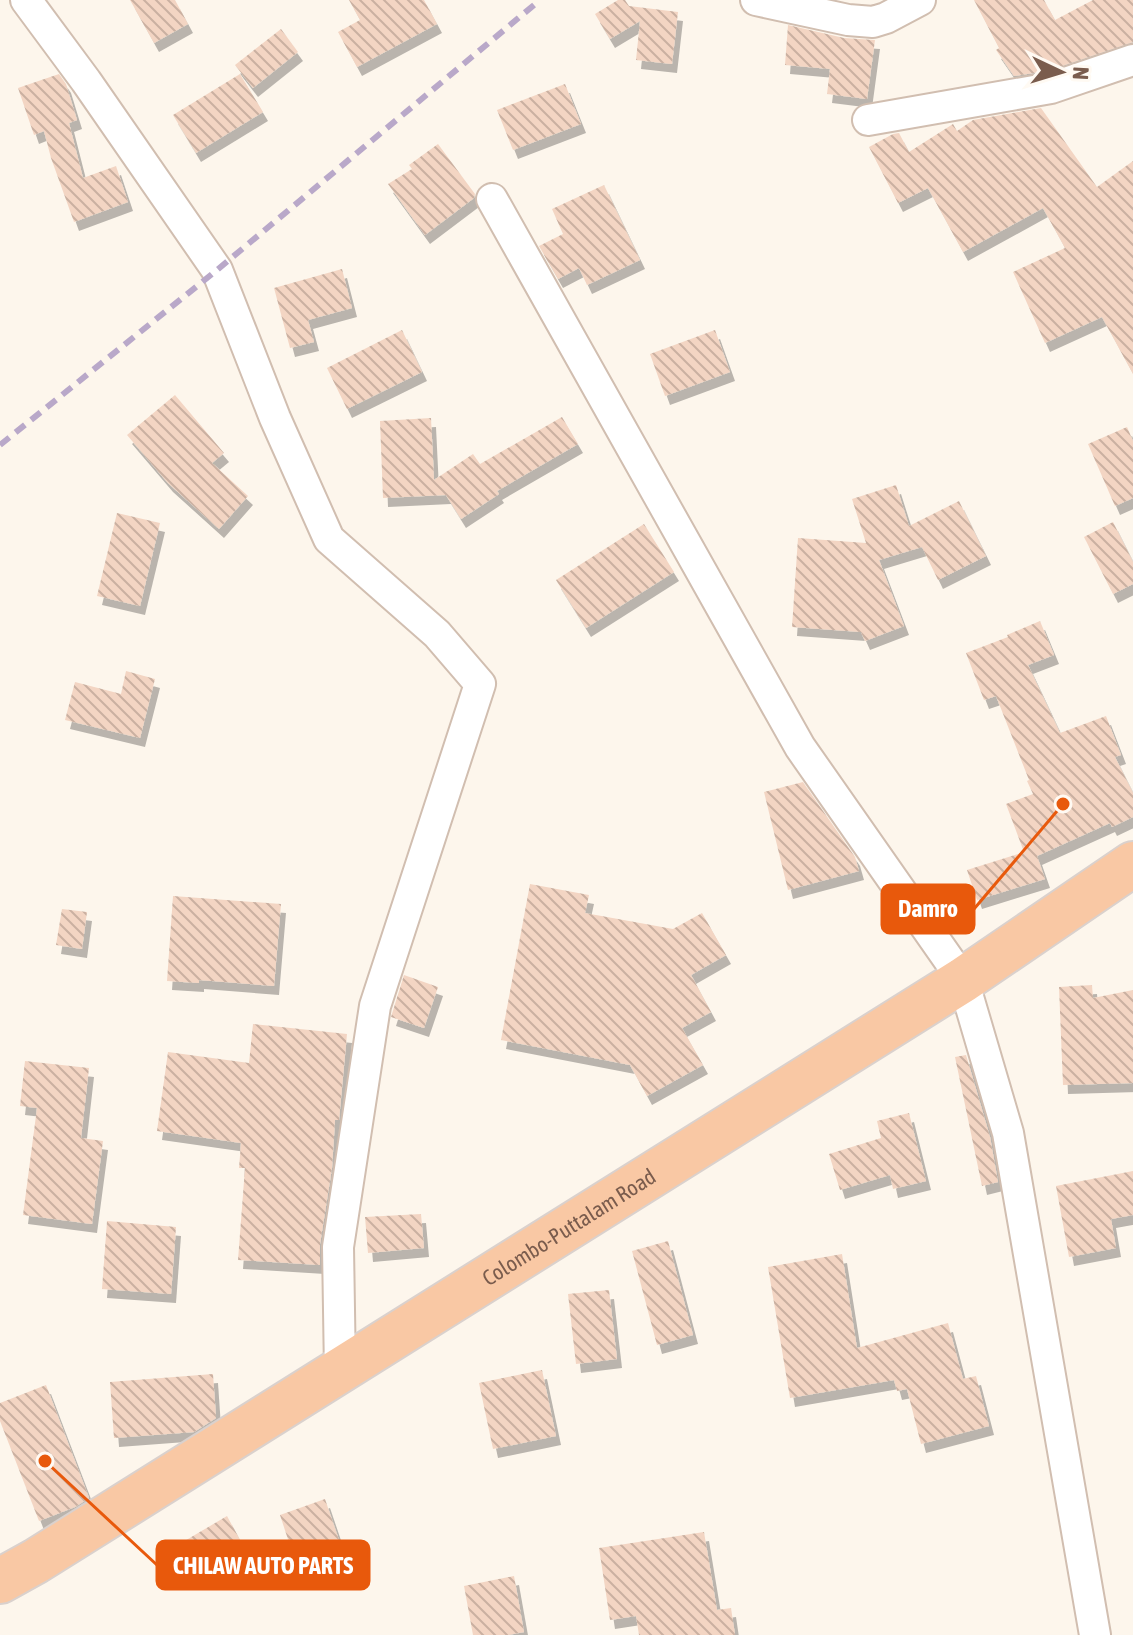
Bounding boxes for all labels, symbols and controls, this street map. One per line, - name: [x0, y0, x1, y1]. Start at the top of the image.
- north arrow: [1021, 32, 1101, 112]
- text: N: [1068, 66, 1094, 81]
- callout: Damro: [882, 885, 974, 933]
- text: Damro: [898, 895, 958, 922]
- street label: Colombo-Puttalam Road: [477, 1163, 660, 1291]
- callout: CHILAW AUTO PARTS: [157, 1541, 369, 1589]
- text: CHILAW AUTO PARTS: [173, 1552, 353, 1579]

